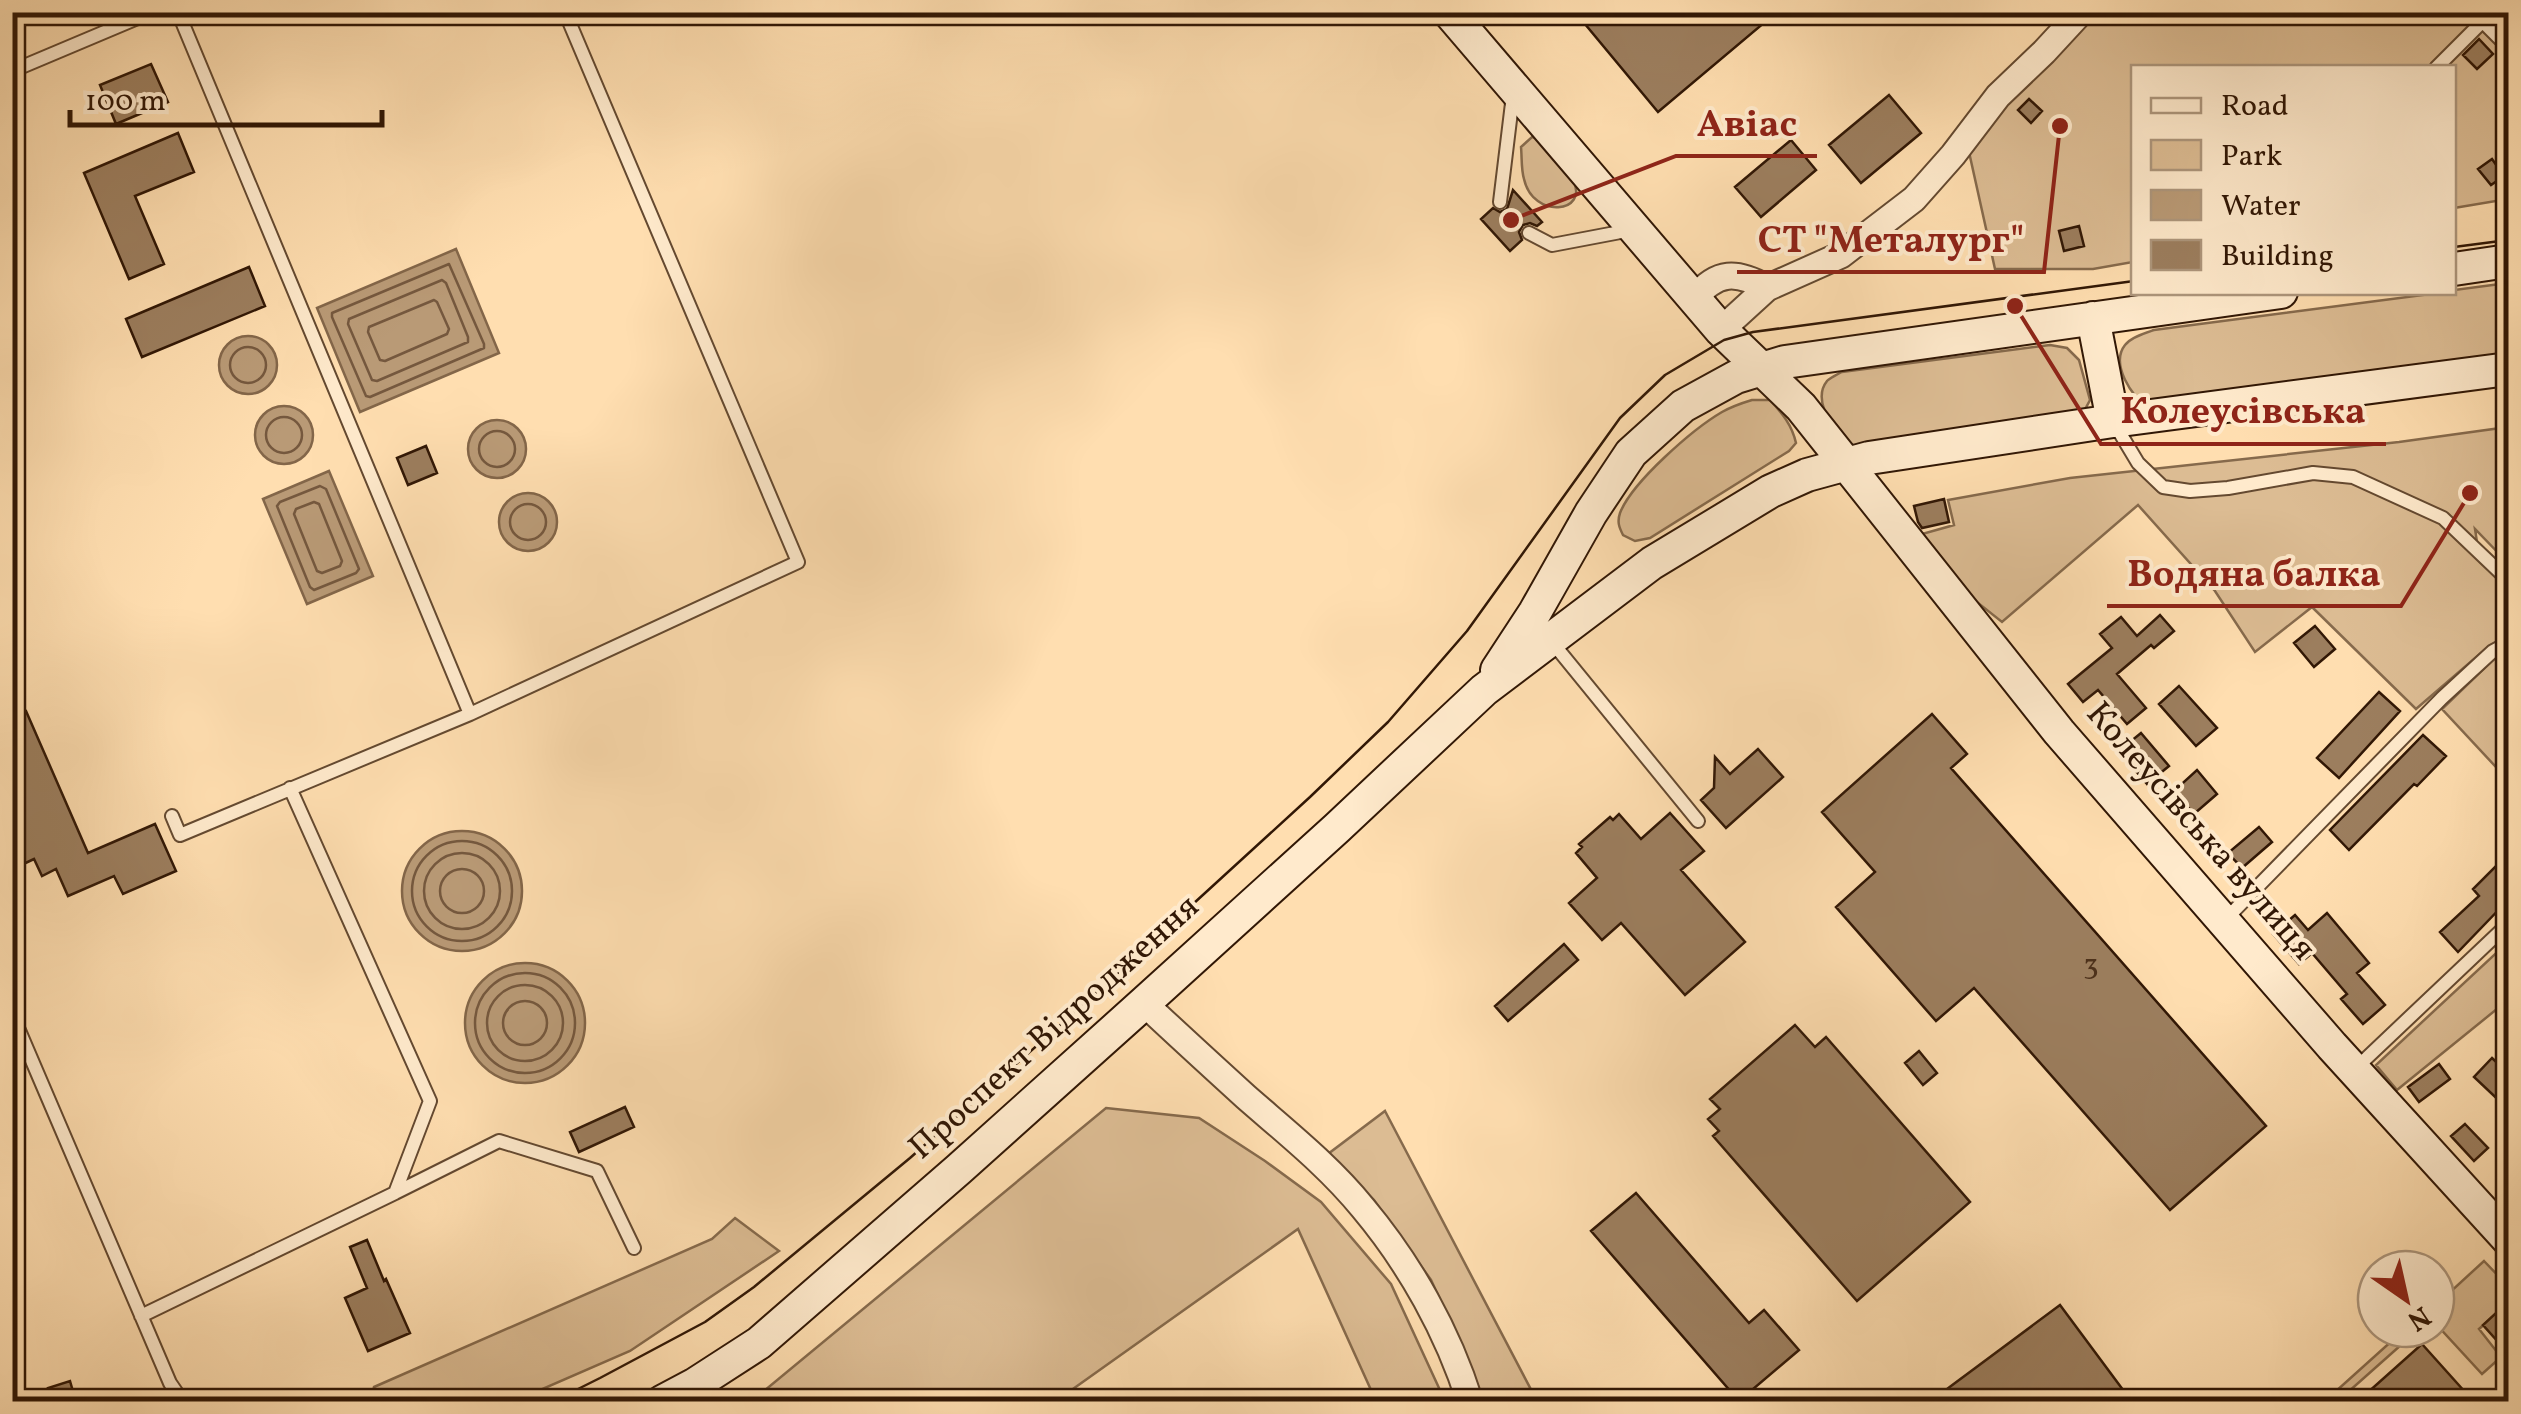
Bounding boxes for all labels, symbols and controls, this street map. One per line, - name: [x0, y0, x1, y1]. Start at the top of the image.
- scale bar: [70, 65, 382, 127]
- legend: [2131, 65, 2456, 295]
- text: 100 m: [85, 81, 166, 123]
- text: Road: [2221, 86, 2289, 128]
- callout: Авіас: [1676, 88, 1817, 156]
- text: Авіас: [1697, 100, 1797, 153]
- text: Park: [2221, 136, 2282, 178]
- text: Water: [2221, 186, 2301, 228]
- callout: СТ "Металург": [1737, 204, 2044, 272]
- text: СТ "Металург": [1758, 216, 2024, 269]
- text: Building: [2221, 236, 2334, 278]
- callout: Колеусівська: [2101, 376, 2386, 444]
- text: Колеусівська: [2120, 387, 2366, 440]
- callout: Водяна балка: [2107, 538, 2401, 606]
- text: Водяна балка: [2127, 550, 2381, 603]
- street label: Колеусівська вулиця: [2074, 692, 2326, 972]
- street label: Проспект Відродження: [899, 884, 1211, 1172]
- house number: 3: [2083, 945, 2099, 987]
- north arrow: [2356, 1249, 2456, 1349]
- text: N: [2399, 1296, 2438, 1340]

